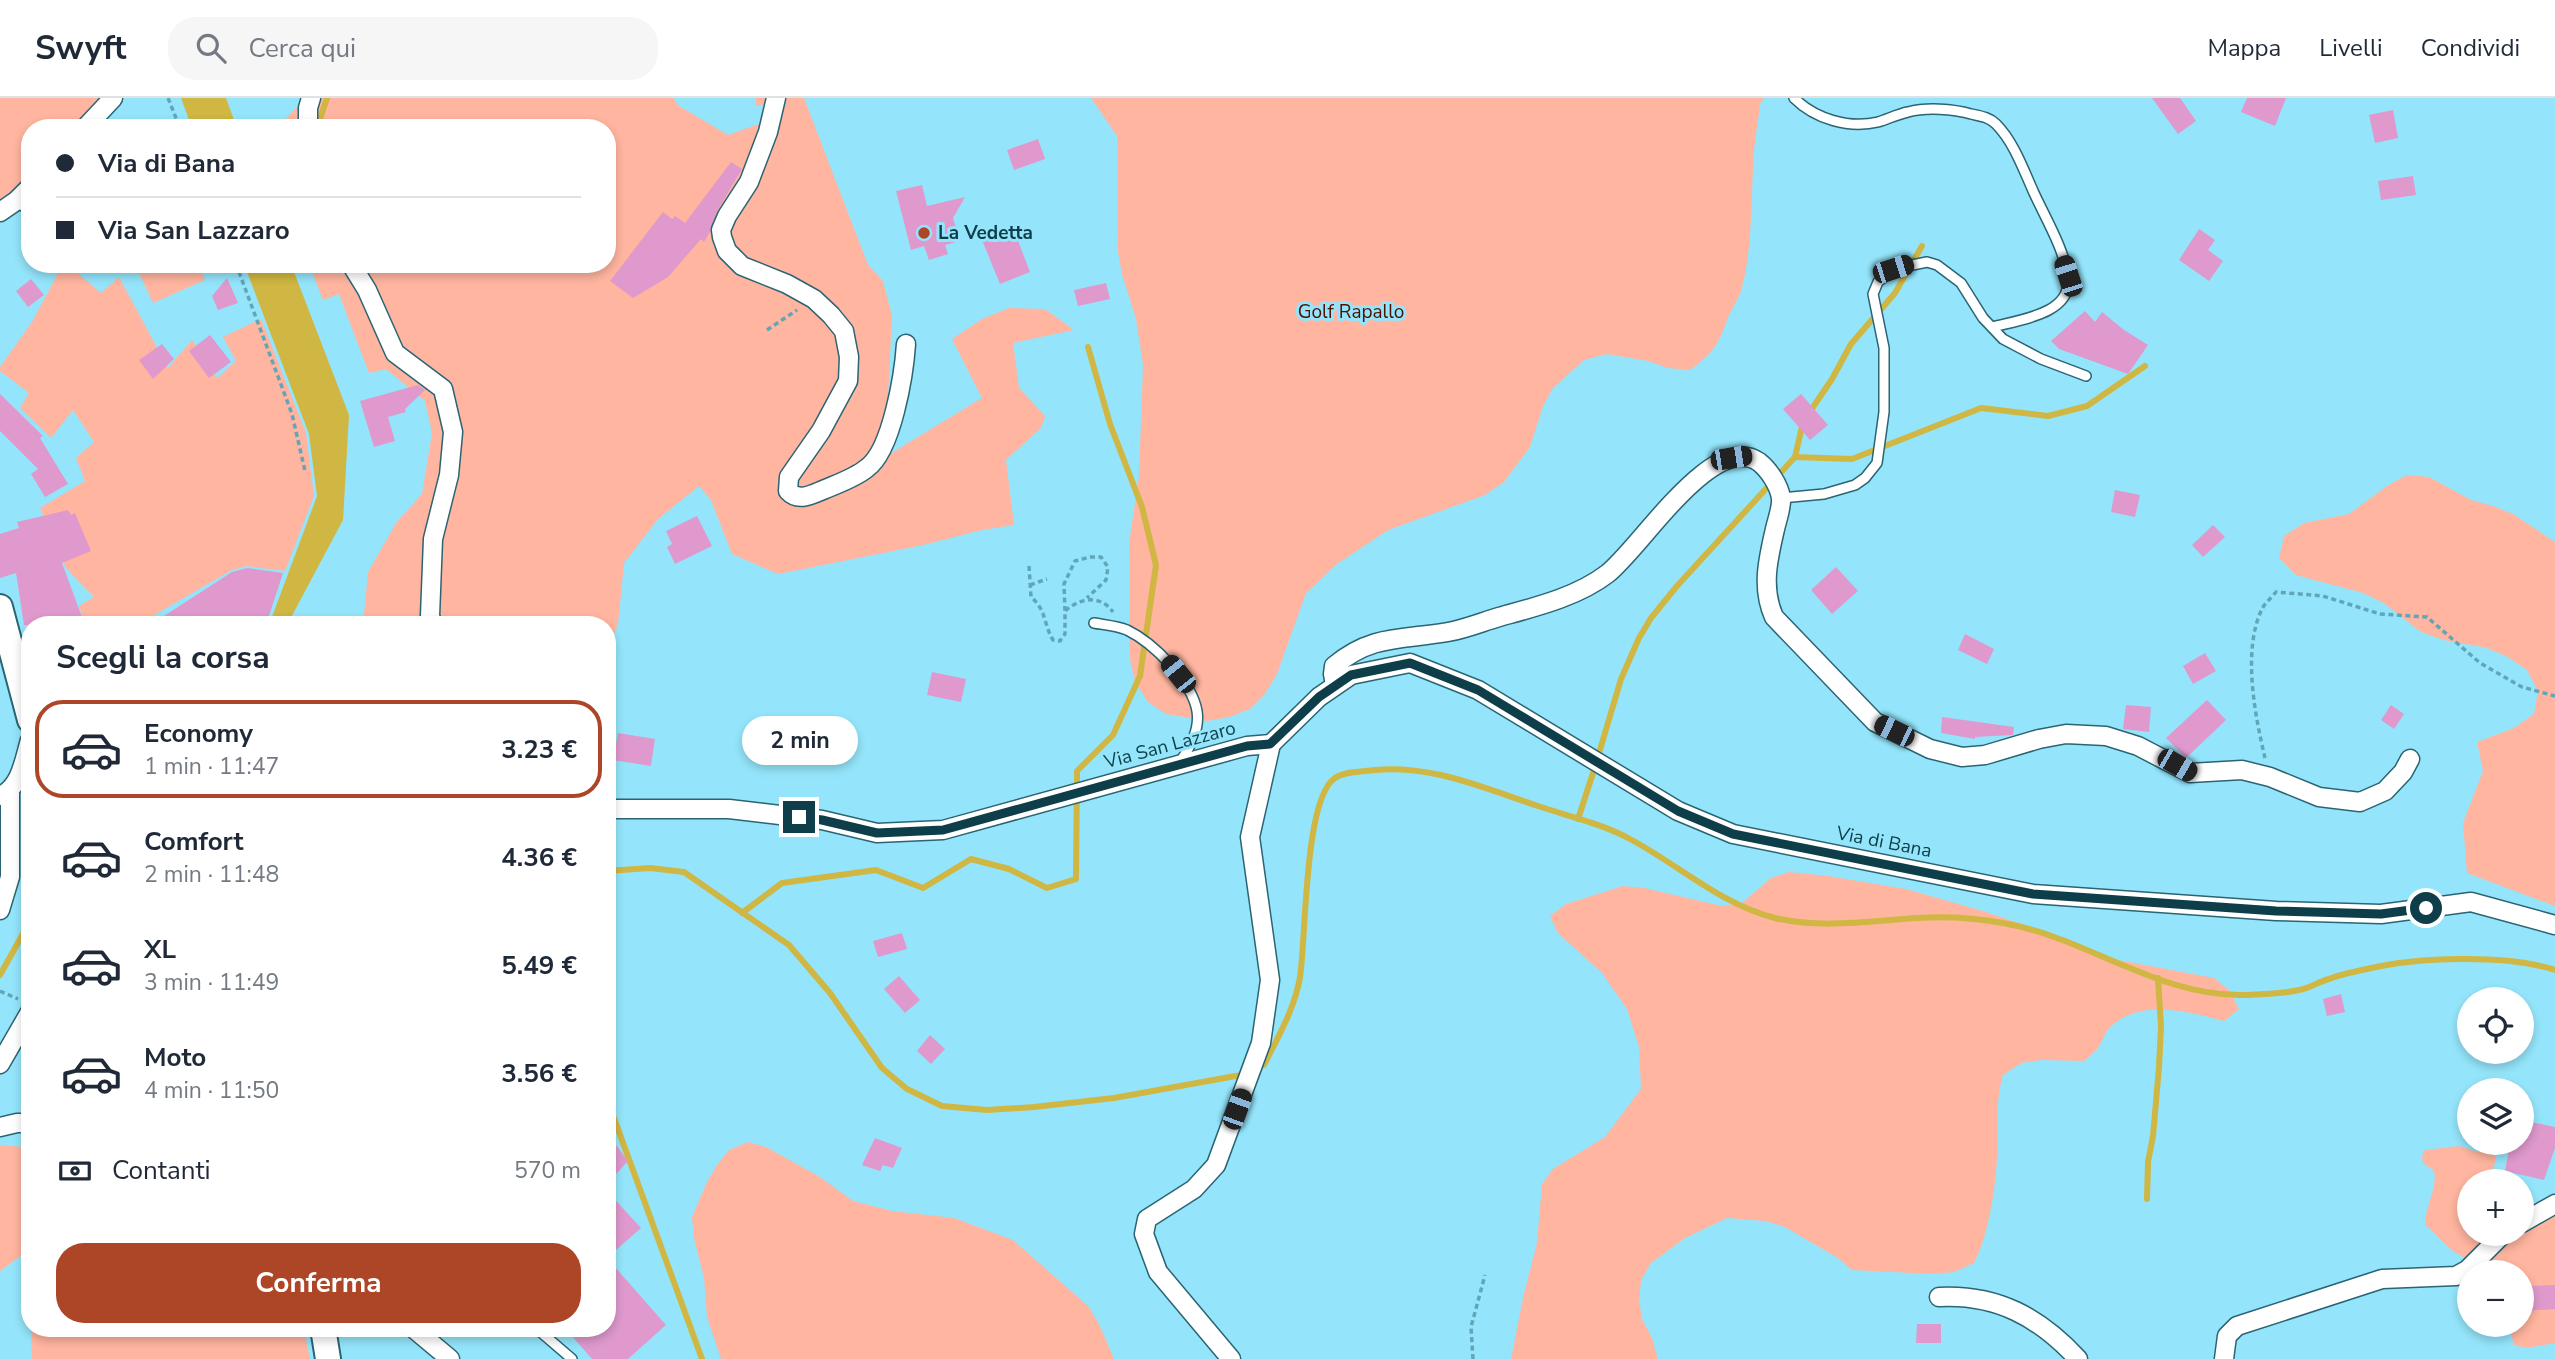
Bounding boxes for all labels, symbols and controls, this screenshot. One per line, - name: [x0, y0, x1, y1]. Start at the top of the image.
- search box: [168, 17, 658, 80]
- text: Swyft: [35, 26, 126, 71]
- icon: search: [192, 29, 230, 67]
- text: Cerca qui: [248, 31, 356, 66]
- text: Mappa: [2207, 32, 2281, 64]
- text: Livelli: [2319, 32, 2383, 64]
- text: Condividi: [2421, 32, 2520, 64]
- text: Via di Bana: [98, 146, 235, 181]
- text: Via San Lazzaro: [98, 213, 290, 248]
- place label: La Vedetta: [938, 220, 1033, 246]
- marker: La Vedetta: [916, 225, 932, 241]
- car: [1870, 253, 1917, 285]
- car: [2052, 253, 2085, 299]
- park label: Golf Rapallo: [1298, 299, 1404, 325]
- car: [1709, 444, 1754, 472]
- text: Scegli la corsa: [56, 636, 270, 679]
- car: [1157, 651, 1200, 697]
- car: [1871, 712, 1918, 750]
- street label: Via San Lazzaro: [1100, 715, 1239, 775]
- text: Economy: [144, 716, 253, 751]
- callout: 2 min: [741, 716, 857, 764]
- icon: car: [60, 718, 123, 781]
- text: 2 min: [770, 725, 830, 756]
- text: 3.23 €: [501, 732, 577, 767]
- car: [2154, 745, 2201, 785]
- text: 1 min · 11:47: [144, 751, 279, 782]
- route end: [783, 801, 815, 833]
- street label: Via di Bana: [1833, 820, 1934, 864]
- text: Comfort: [144, 824, 244, 859]
- icon: car: [60, 826, 123, 889]
- text: 4.36 €: [501, 840, 577, 875]
- text: 2 min · 11:48: [144, 859, 279, 890]
- route start: [2410, 892, 2442, 924]
- text: XL: [144, 932, 176, 967]
- icon: car: [60, 934, 123, 997]
- text: 5.49 €: [501, 948, 577, 983]
- text: 3 min · 11:49: [144, 967, 279, 998]
- map controls: [2457, 987, 2534, 1337]
- button: locate: [2457, 987, 2534, 1064]
- text: Moto: [144, 1040, 206, 1075]
- icon: car: [60, 1042, 123, 1105]
- text: 3.56 €: [501, 1056, 577, 1091]
- text: 4 min · 11:50: [144, 1075, 279, 1106]
- button: layers: [2457, 1078, 2534, 1155]
- car: [1220, 1086, 1255, 1132]
- icon: cash: [56, 1152, 94, 1190]
- text: Contanti: [112, 1153, 211, 1188]
- text: 570 m: [514, 1155, 581, 1186]
- button: +: [2457, 1169, 2534, 1246]
- button: Conferma: [56, 1243, 581, 1323]
- button: −: [2457, 1260, 2534, 1337]

